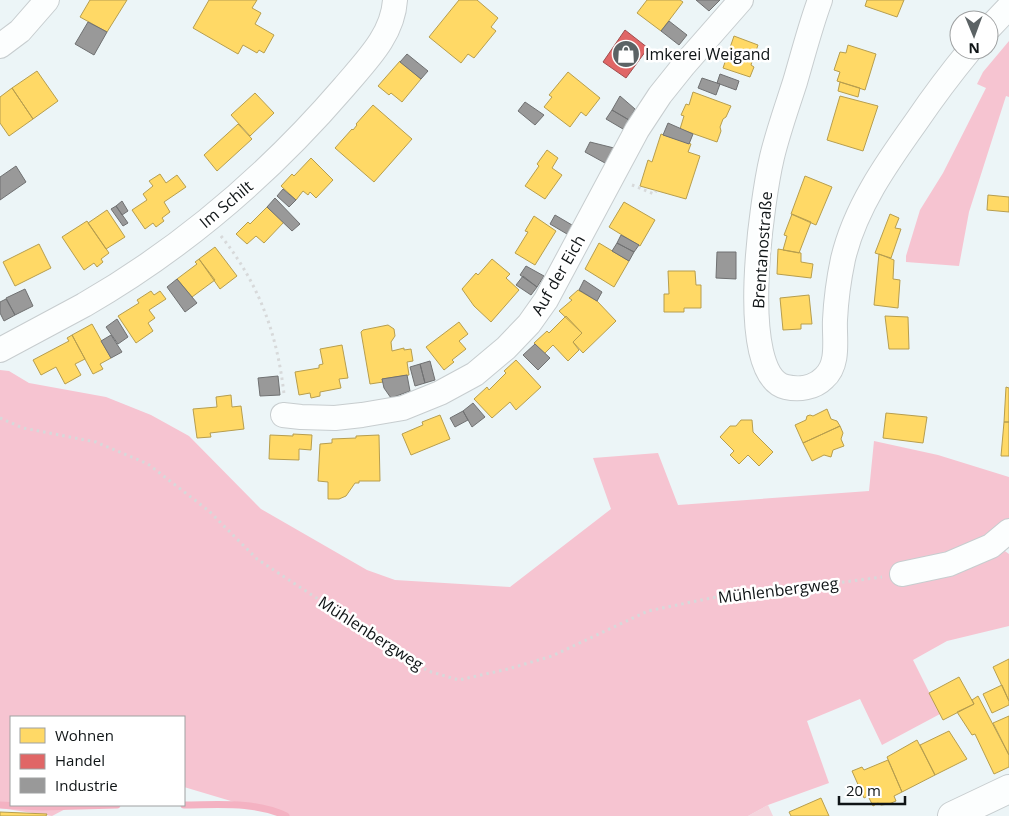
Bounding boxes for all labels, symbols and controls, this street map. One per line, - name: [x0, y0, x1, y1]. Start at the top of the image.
- north arrow: [949, 10, 999, 60]
- shop icon: Imkerei Weigand: [611, 39, 641, 69]
- text: N: [968, 39, 980, 58]
- place label: Imkerei Weigand: [645, 43, 770, 65]
- street label: Im Schilt: [195, 175, 258, 233]
- street label: Brentanostraße: [747, 191, 777, 309]
- street label: Auf der Eich: [526, 231, 590, 319]
- street label: Mühlenbergweg: [717, 572, 840, 608]
- street label: Mühlenbergweg: [314, 591, 428, 675]
- legend: [10, 716, 185, 806]
- text: Wohnen: [55, 725, 114, 745]
- text: Handel: [55, 750, 105, 770]
- scale bar: [839, 774, 905, 806]
- text: Industrie: [55, 775, 118, 795]
- text: 20 m: [846, 780, 881, 800]

